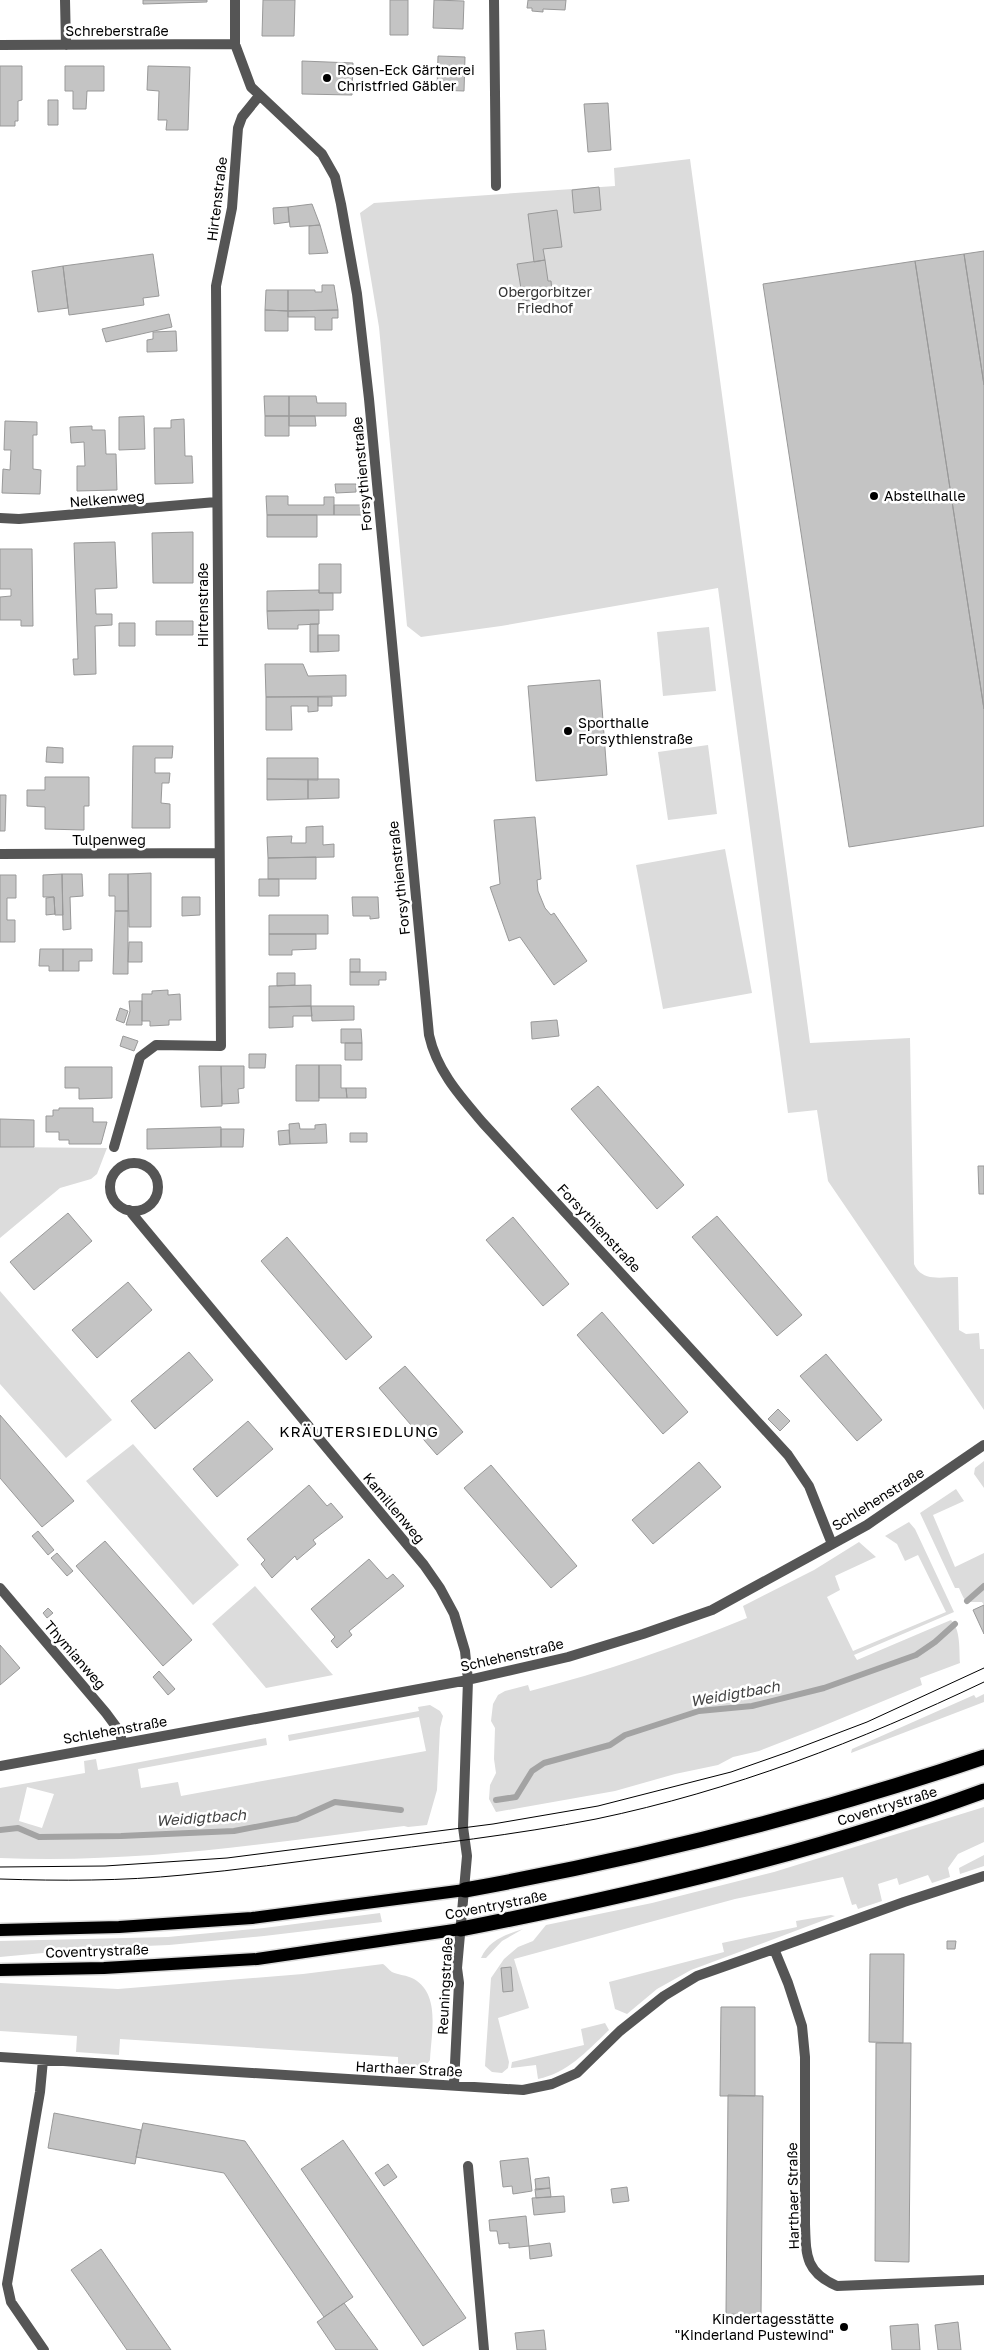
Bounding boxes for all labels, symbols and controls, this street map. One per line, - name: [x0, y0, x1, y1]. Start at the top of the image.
- street label: Schreberstraße: [65, 22, 169, 39]
- place label: Rosen-Eck Gärtnerei Christfried Gäbler: [337, 61, 475, 94]
- marker: Rosen-Eck Gärtnerei Christfried Gäbler: [321, 72, 333, 84]
- street label: Hirtenstraße: [203, 156, 230, 242]
- park label: Obergorbitzer Friedhof: [498, 283, 592, 316]
- street label: Forsythienstraße: [348, 416, 375, 532]
- street label: Nelkenweg: [69, 487, 145, 510]
- place label: Abstellhalle: [884, 487, 966, 504]
- marker: Abstellhalle: [868, 490, 880, 502]
- street label: Hirtenstraße: [194, 563, 211, 647]
- place label: Sporthalle Forsythienstraße: [578, 714, 693, 747]
- marker: Sporthalle Forsythienstraße: [562, 725, 574, 737]
- street label: Forsythienstraße: [384, 820, 413, 936]
- street label: Tulpenweg: [72, 831, 146, 848]
- street label: Forsythienstraße: [554, 1180, 645, 1275]
- district label: KRÄUTERSIEDLUNG: [279, 1422, 439, 1440]
- street label: Schlehenstraße: [828, 1463, 927, 1534]
- street label: Kamillenweg: [360, 1469, 429, 1546]
- street label: Thymianweg: [41, 1617, 110, 1692]
- street label: Schlehenstraße: [459, 1634, 565, 1675]
- water label: Weidigtbach: [689, 1676, 782, 1711]
- street label: Schlehenstraße: [61, 1712, 168, 1747]
- street label: Coventrystraße: [835, 1782, 939, 1829]
- water label: Weidigtbach: [155, 1805, 247, 1830]
- street label: Coventrystraße: [443, 1886, 548, 1923]
- street label: Reuningstraße: [433, 1937, 456, 2035]
- street label: Coventrystraße: [45, 1940, 149, 1961]
- street label: Harthaer Straße: [355, 2057, 463, 2080]
- street label: Harthaer Straße: [783, 2142, 802, 2250]
- place label: Kindertagesstätte "Kinderland Pustewind": [675, 2310, 834, 2343]
- marker: Kindertagesstätte "Kinderland Pustewind": [838, 2321, 850, 2333]

